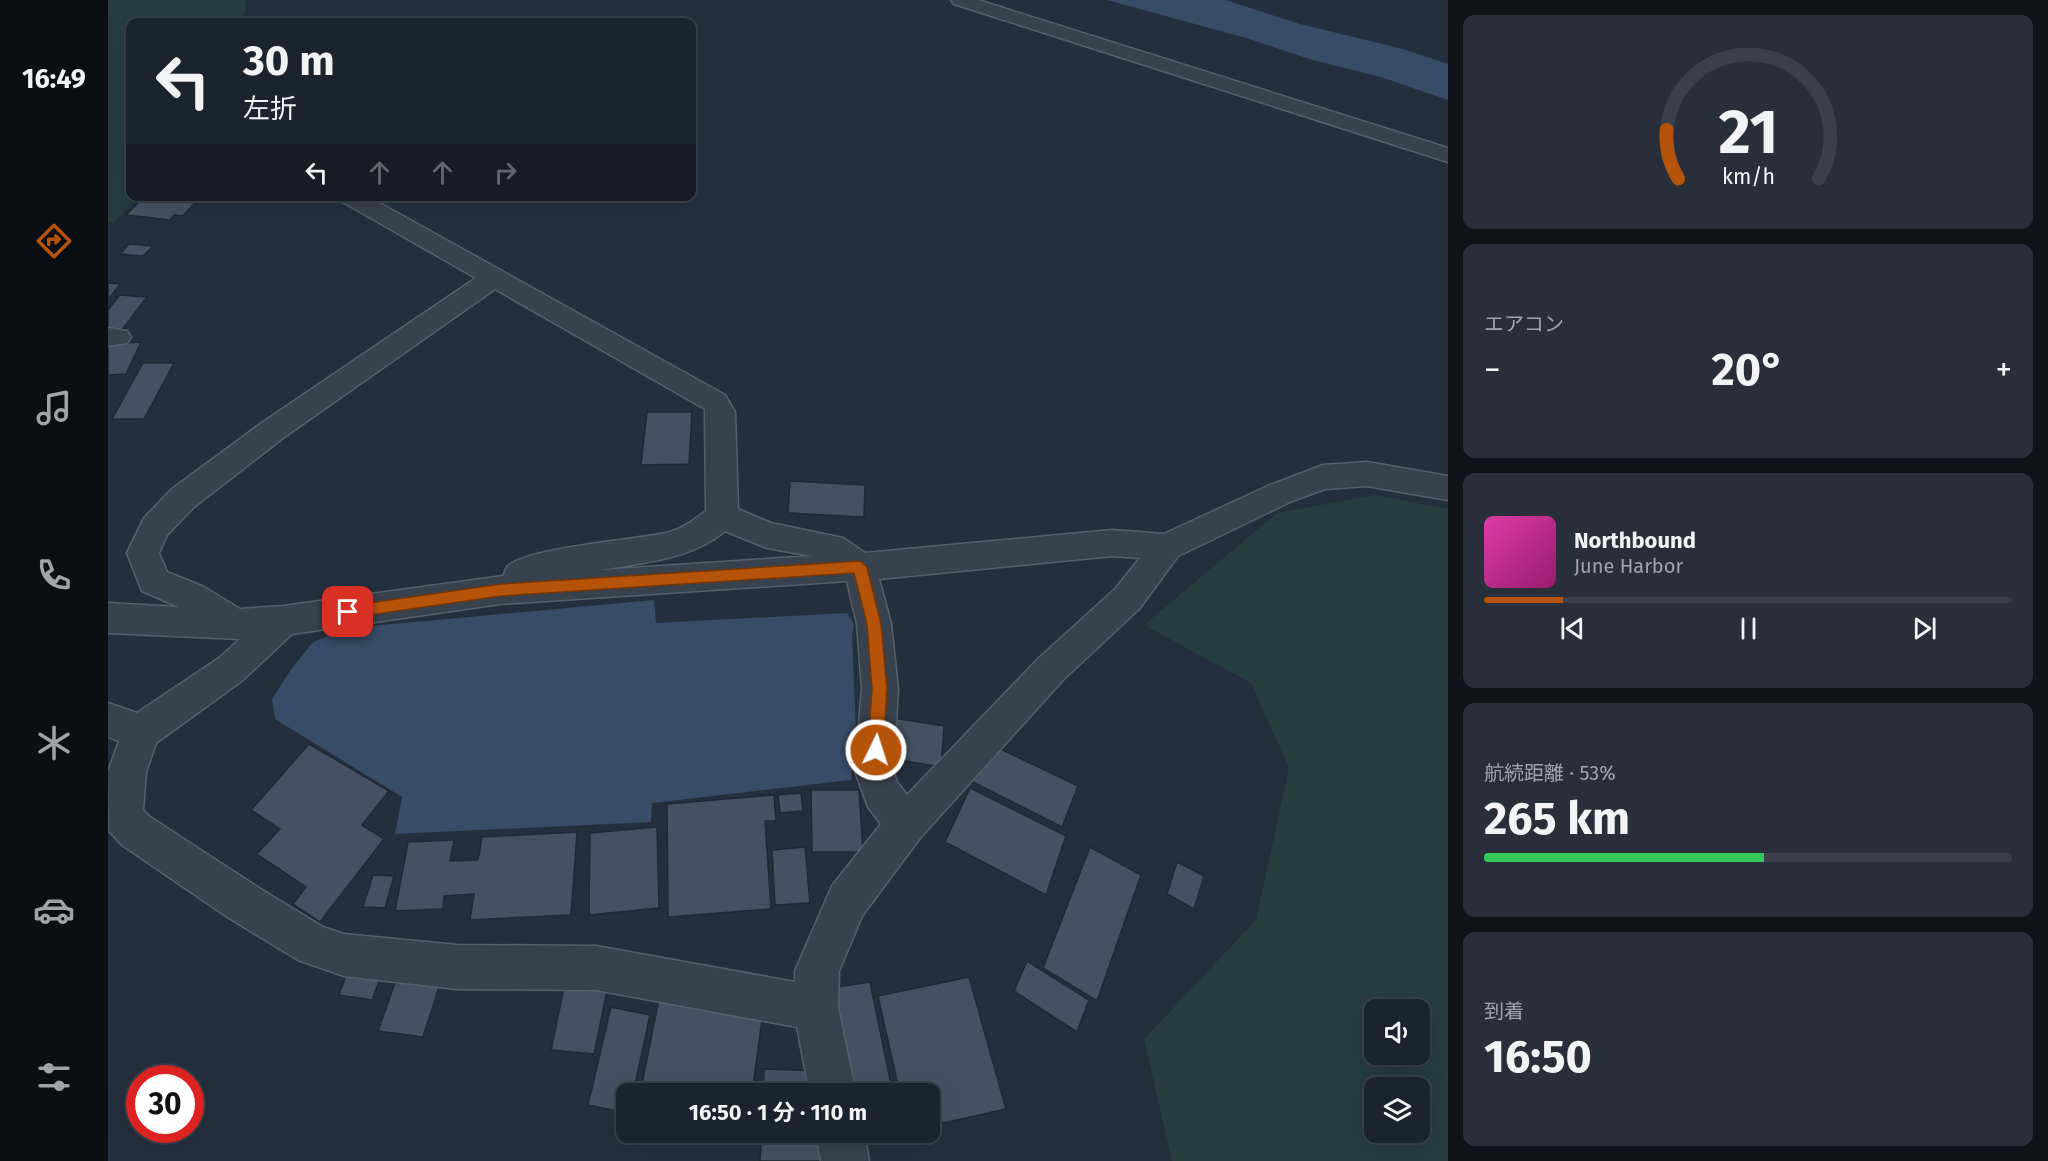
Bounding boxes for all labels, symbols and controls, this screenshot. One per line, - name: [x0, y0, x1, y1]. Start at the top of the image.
- text: 30 m: [243, 36, 335, 86]
- icon: left: [144, 42, 222, 120]
- text: 16:49: [22, 63, 86, 95]
- text: 左折: [243, 93, 297, 125]
- text: 21: [1718, 95, 1778, 170]
- icon: left: [300, 156, 333, 189]
- icon: ahead: [363, 156, 396, 189]
- icon: ahead: [426, 156, 459, 189]
- icon: right: [489, 156, 522, 189]
- text: km/h: [1721, 164, 1775, 190]
- icon: directions: [33, 220, 75, 262]
- text: エアコン: [1484, 312, 1564, 336]
- text: 20°: [1711, 343, 1785, 397]
- text: −: [1484, 350, 1501, 390]
- text: +: [1996, 350, 2012, 390]
- icon: music: [33, 387, 75, 429]
- text: Northbound: [1574, 527, 1696, 554]
- icon: phone: [33, 554, 75, 596]
- text: June Harbor: [1574, 554, 1683, 578]
- pin: [322, 586, 373, 637]
- icon: arrive: [331, 595, 364, 628]
- icon: previous: [1556, 612, 1589, 645]
- icon: pause: [1732, 612, 1765, 645]
- icon: next: [1908, 612, 1941, 645]
- position arrow: [844, 718, 908, 782]
- icon: climate: [33, 722, 75, 764]
- text: 航続距離 · 53%: [1484, 761, 1616, 785]
- text: 265 km: [1484, 792, 1630, 846]
- icon: car: [33, 889, 75, 931]
- map controls: [1364, 999, 1430, 1143]
- button: sound: [1364, 999, 1430, 1065]
- text: 到着: [1484, 999, 1524, 1023]
- text: 16:50: [1484, 1030, 1592, 1084]
- icon: filters: [33, 1056, 75, 1098]
- speed limit sign: 30: [126, 1065, 204, 1143]
- button: layers: [1364, 1077, 1430, 1143]
- text: 16:50 · 1 分 · 110 m: [689, 1099, 867, 1126]

